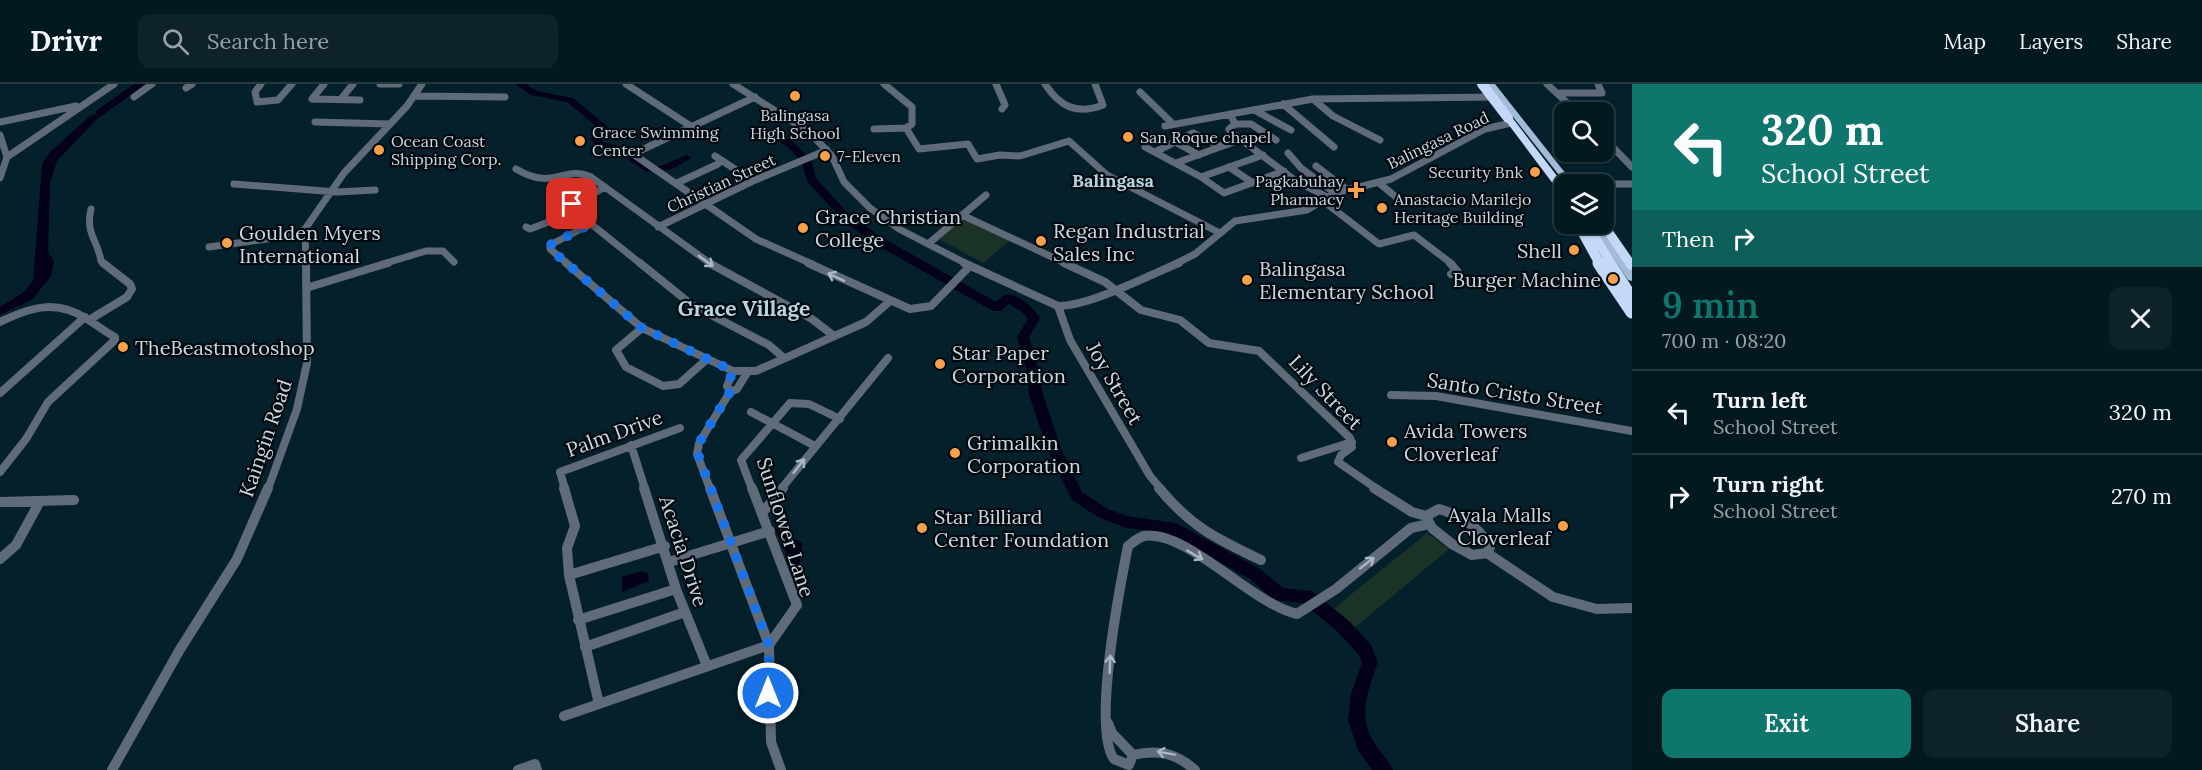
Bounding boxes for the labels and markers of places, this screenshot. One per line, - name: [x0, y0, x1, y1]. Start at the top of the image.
- marker: Balingasa High School: [788, 89, 802, 103]
- place label: Balingasa High School: [750, 105, 840, 143]
- place label: Grace Swimming Center: [592, 122, 720, 160]
- place label: San Roque chapel: [1140, 127, 1271, 147]
- marker: San Roque chapel: [1121, 130, 1135, 144]
- place label: Ocean Coast Shipping Corp.: [391, 131, 501, 169]
- marker: Grace Swimming Center: [573, 134, 587, 148]
- marker: Ocean Coast Shipping Corp.: [372, 143, 386, 157]
- place label: 7-Eleven: [837, 146, 901, 166]
- marker: 7-Eleven: [818, 149, 832, 163]
- place label: Security Bnk: [1429, 162, 1523, 182]
- marker: Security Bnk: [1528, 165, 1542, 179]
- place label: Pagkabuhay Pharmacy: [1255, 171, 1345, 209]
- pin: [546, 178, 597, 229]
- marker: Pagkabuhay Pharmacy: [1349, 183, 1363, 197]
- place label: Anastacio Marilejo Heritage Building: [1393, 189, 1531, 227]
- marker: Anastacio Marilejo Heritage Building: [1375, 201, 1389, 215]
- place label: Grace Christian College: [815, 204, 961, 252]
- place label: Regan Industrial Sales Inc: [1053, 218, 1205, 266]
- place label: Goulden Myers International: [239, 220, 381, 268]
- marker: Grace Christian College: [796, 221, 810, 235]
- marker: Regan Industrial Sales Inc: [1034, 234, 1048, 248]
- marker: Goulden Myers International: [220, 236, 234, 250]
- place label: Shell: [1517, 238, 1562, 263]
- marker: Shell: [1567, 243, 1581, 257]
- place label: Balingasa Elementary School: [1259, 256, 1434, 304]
- place label: Burger Machine: [1453, 267, 1601, 292]
- marker: Burger Machine: [1606, 272, 1620, 286]
- marker: Balingasa Elementary School: [1240, 273, 1254, 287]
- place label: TheBeastmotoshop: [135, 335, 315, 360]
- marker: TheBeastmotoshop: [116, 340, 130, 354]
- place label: Star Paper Corporation: [952, 340, 1066, 388]
- marker: Star Paper Corporation: [933, 357, 947, 371]
- place label: Avida Towers Cloverleaf: [1403, 418, 1527, 466]
- place label: Grimalkin Corporation: [967, 430, 1081, 478]
- marker: Avida Towers Cloverleaf: [1385, 435, 1399, 449]
- marker: Grimalkin Corporation: [948, 446, 962, 460]
- place label: Ayala Malls Cloverleaf: [1447, 502, 1552, 550]
- place label: Star Billiard Center Foundation: [934, 504, 1109, 552]
- marker: Ayala Malls Cloverleaf: [1556, 519, 1570, 533]
- marker: Star Billiard Center Foundation: [915, 521, 929, 535]

